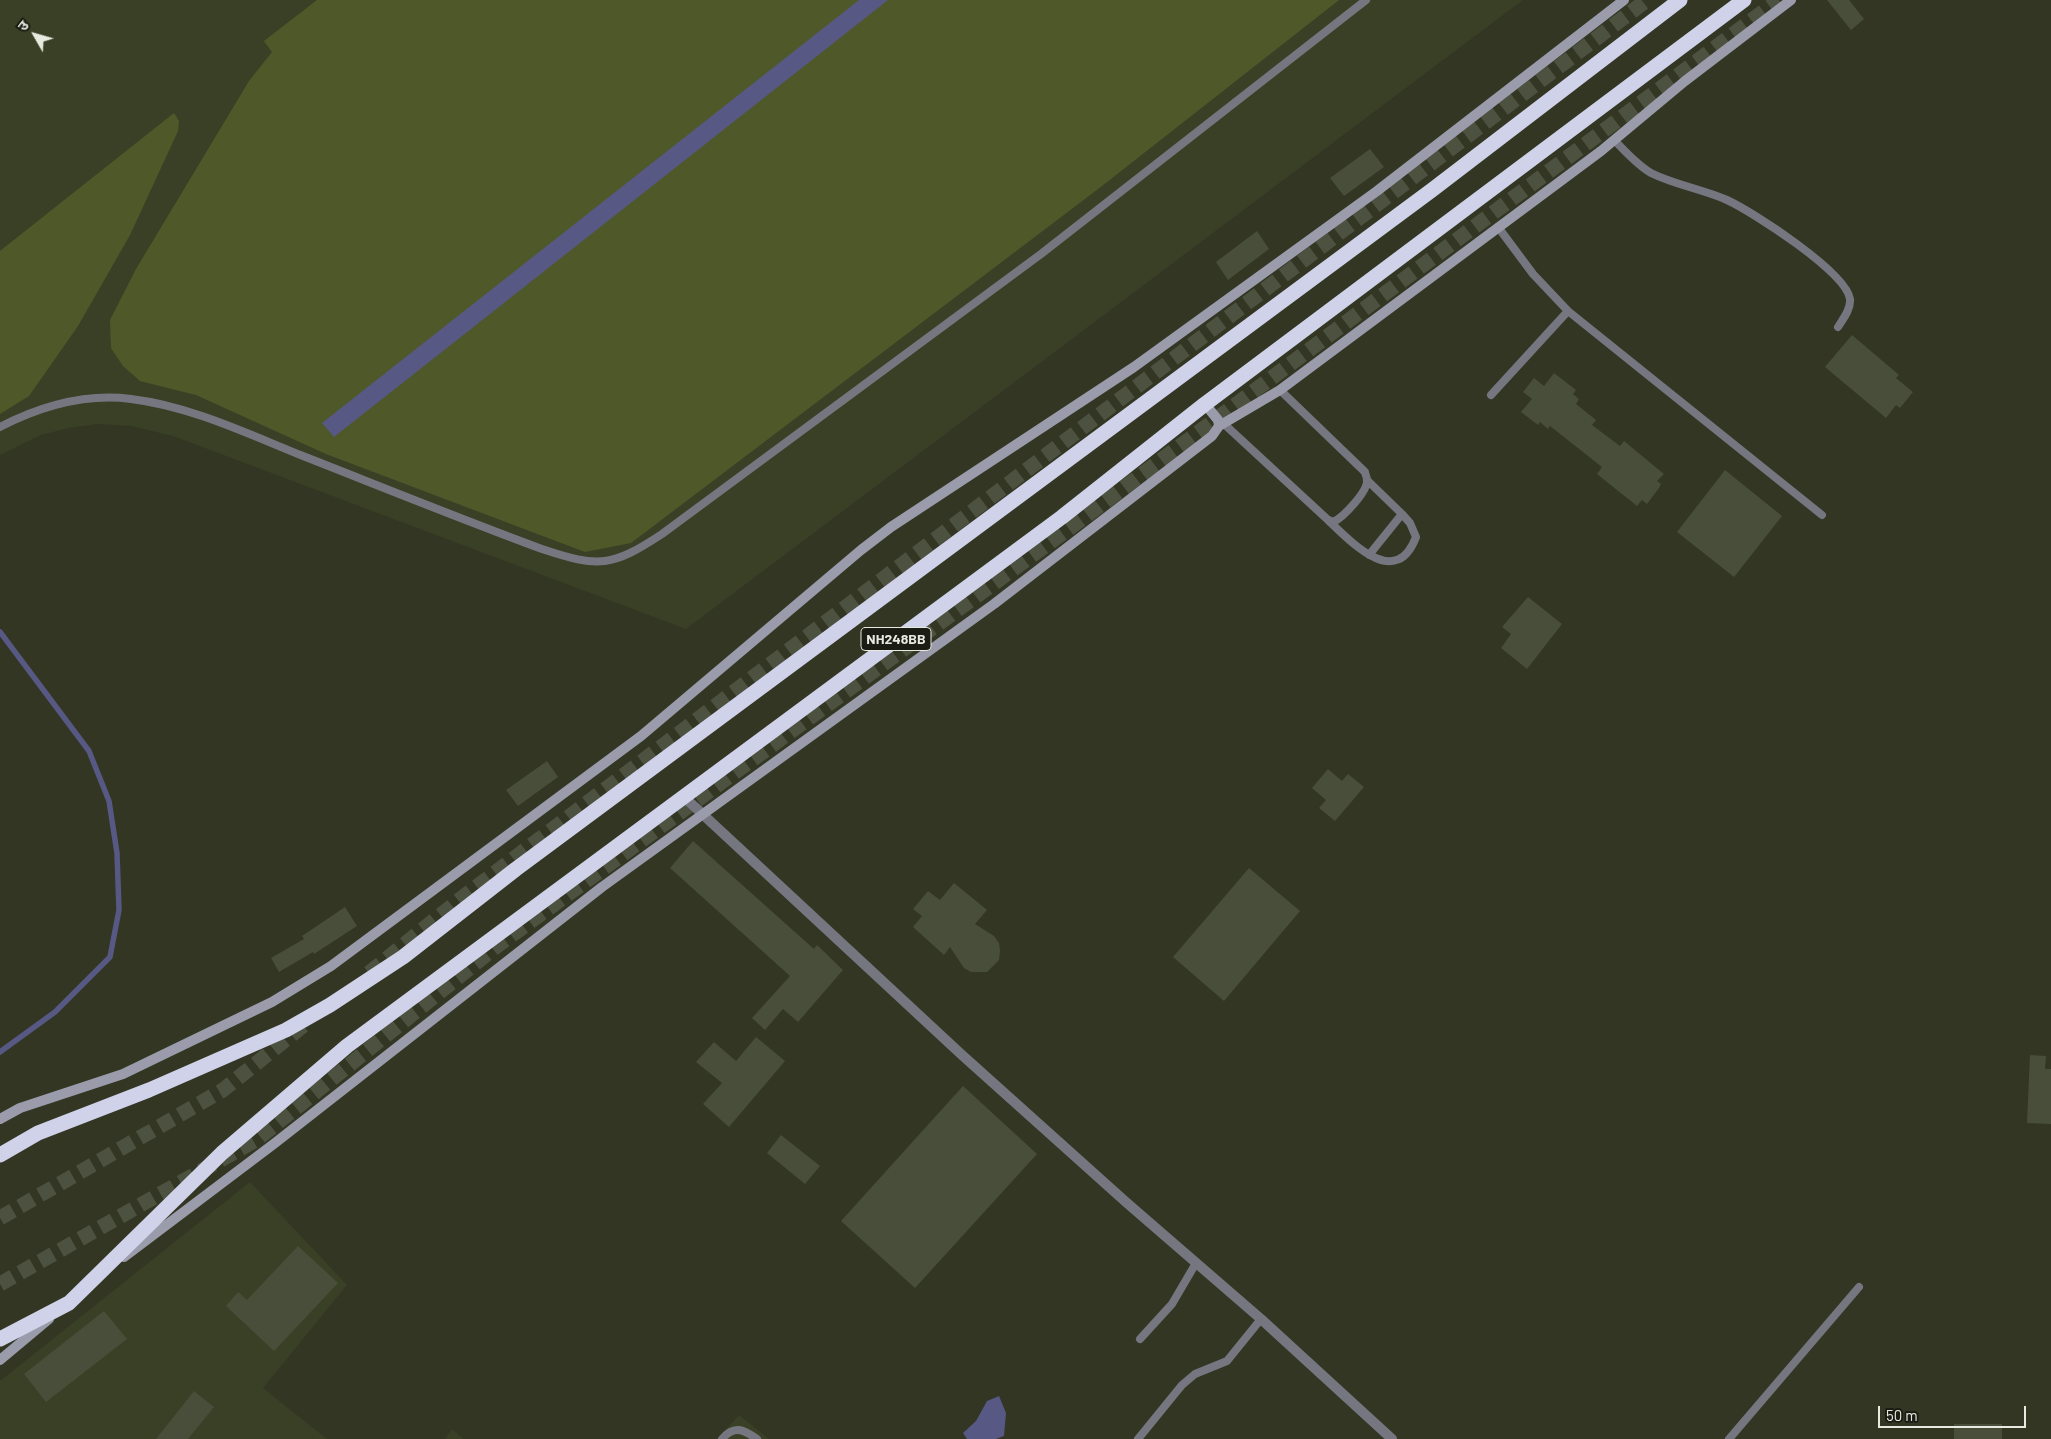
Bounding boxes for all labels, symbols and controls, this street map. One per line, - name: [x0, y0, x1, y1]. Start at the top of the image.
- north arrow: [10, 10, 60, 60]
- text: उ: [14, 17, 32, 34]
- road number: NH248BB: [861, 628, 931, 650]
- scale bar: [1881, 1396, 2028, 1428]
- text: 50 m: [1886, 1406, 1918, 1424]

